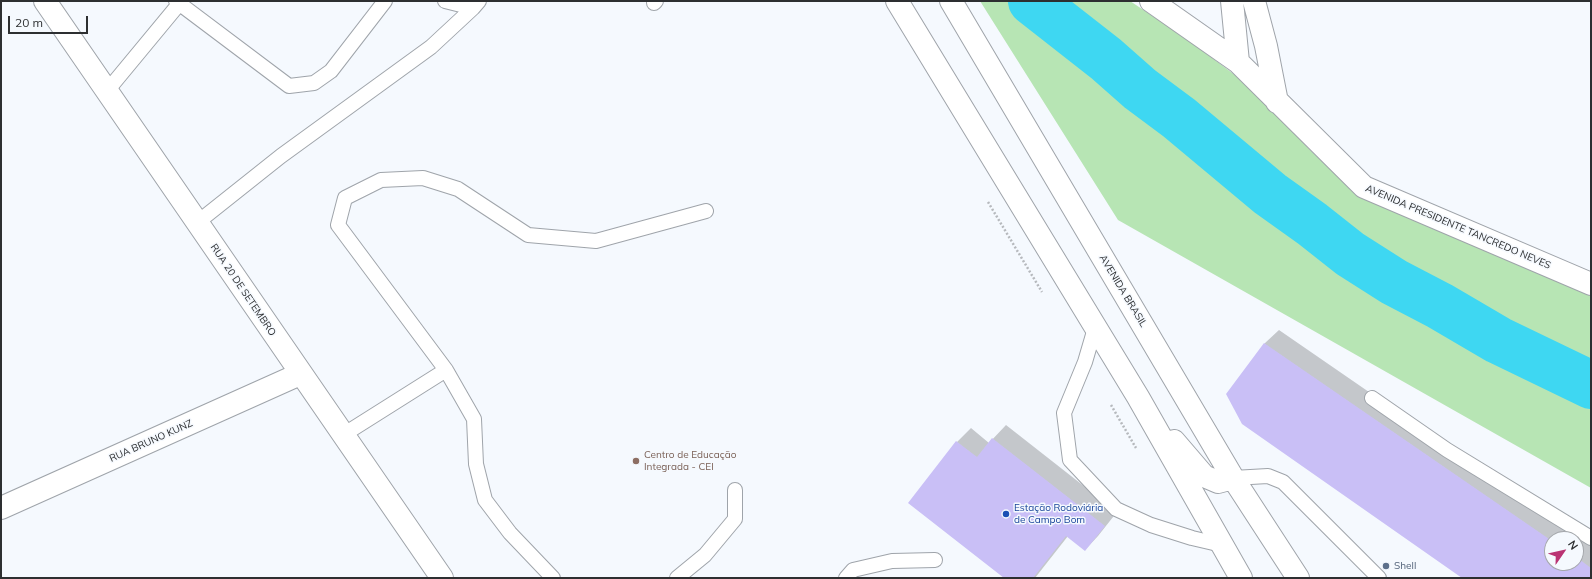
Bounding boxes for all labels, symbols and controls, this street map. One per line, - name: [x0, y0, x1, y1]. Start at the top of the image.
- scale bar: [10, 8, 90, 34]
- text: 20 m: [15, 15, 43, 30]
- street label: AVENIDA PRESIDENTE TANCREDO NEVES: [1364, 182, 1552, 272]
- street label: RUA 20 DE SETEMBRO: [208, 242, 278, 338]
- street label: AVENIDA BRASIL: [1097, 253, 1149, 329]
- street label: RUA BRUNO KUNZ: [107, 417, 195, 465]
- place label: Centro de Educação Integrada - CEI: [644, 449, 736, 472]
- marker: Centro de Educação Integrada - CEI: [631, 456, 641, 466]
- place label: Estação Rodoviária de Campo Bom: [1014, 502, 1103, 526]
- marker: Estação Rodoviária de Campo Bom: [1001, 509, 1011, 519]
- north arrow: [1544, 531, 1584, 571]
- text: N: [1565, 537, 1581, 552]
- place label: Shell: [1394, 560, 1416, 572]
- marker: Shell: [1381, 561, 1391, 571]

